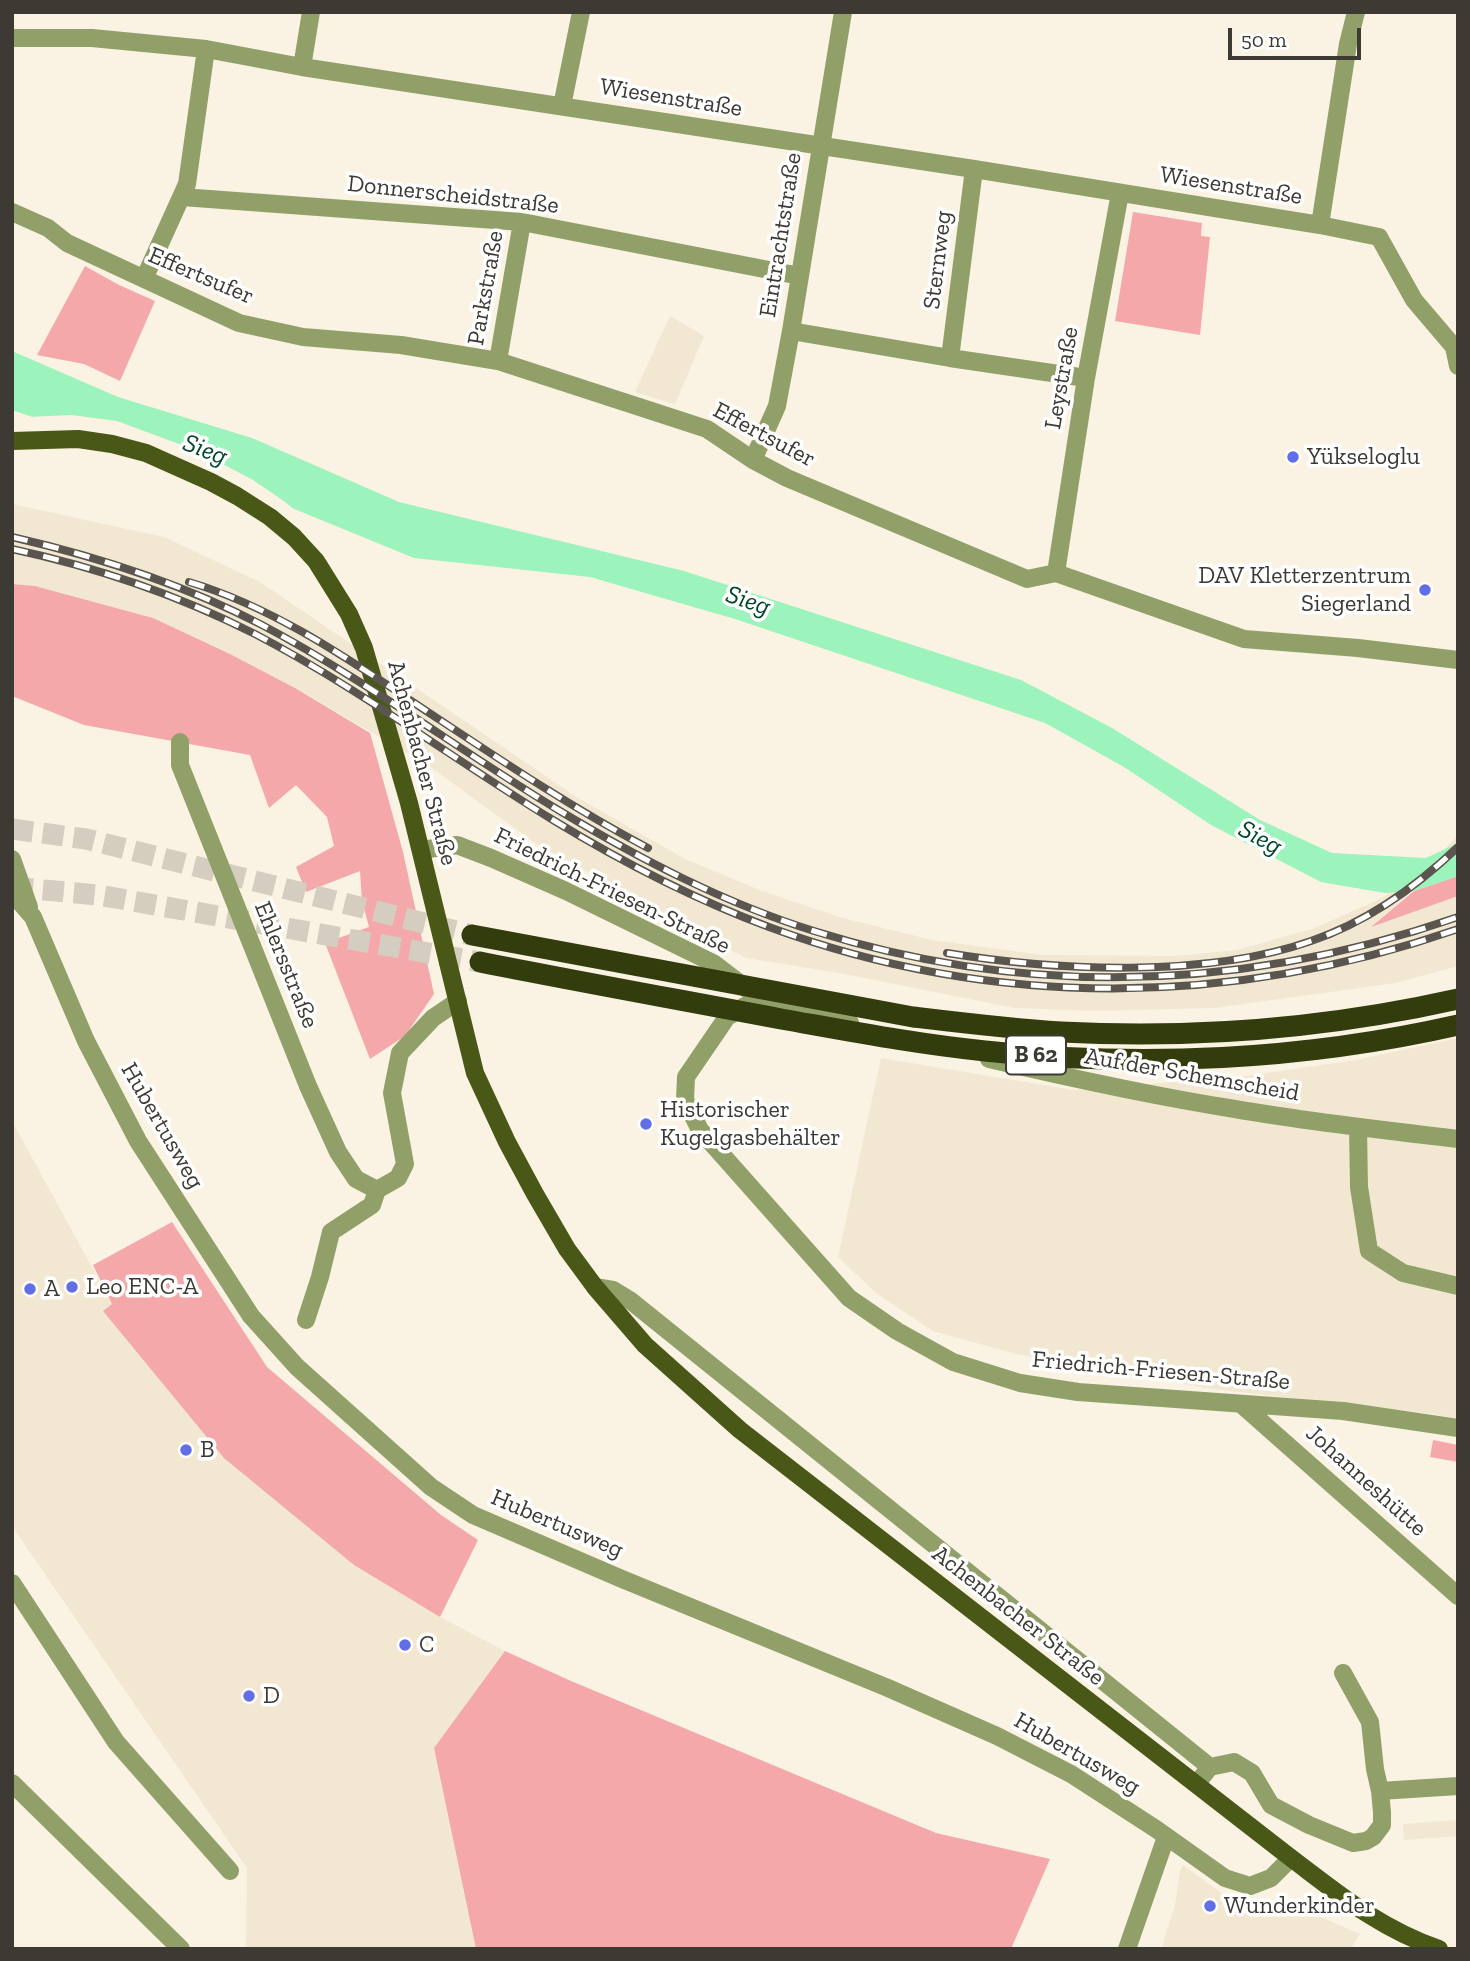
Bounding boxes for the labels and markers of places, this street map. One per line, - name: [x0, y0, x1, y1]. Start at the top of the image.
- place label: Yükseloglu: [1307, 443, 1420, 471]
- marker: Yükseloglu: [1285, 449, 1301, 465]
- place label: DAV Kletterzentrum Siegerland: [1198, 562, 1411, 618]
- marker: DAV Kletterzentrum Siegerland: [1417, 582, 1433, 598]
- place label: Historischer Kugelgasbehälter: [660, 1096, 841, 1152]
- marker: Historischer Kugelgasbehälter: [638, 1116, 654, 1132]
- place label: Leo ENC-A: [86, 1273, 198, 1301]
- place label: A: [44, 1275, 60, 1303]
- marker: Leo ENC-A: [64, 1279, 80, 1295]
- marker: A: [22, 1281, 38, 1297]
- place label: B: [200, 1436, 214, 1464]
- marker: B: [178, 1442, 194, 1458]
- place label: C: [419, 1631, 435, 1659]
- marker: C: [397, 1637, 413, 1653]
- place label: D: [263, 1682, 280, 1710]
- marker: D: [241, 1688, 257, 1704]
- place label: Wunderkinder: [1224, 1892, 1375, 1920]
- marker: Wunderkinder: [1202, 1898, 1218, 1914]

